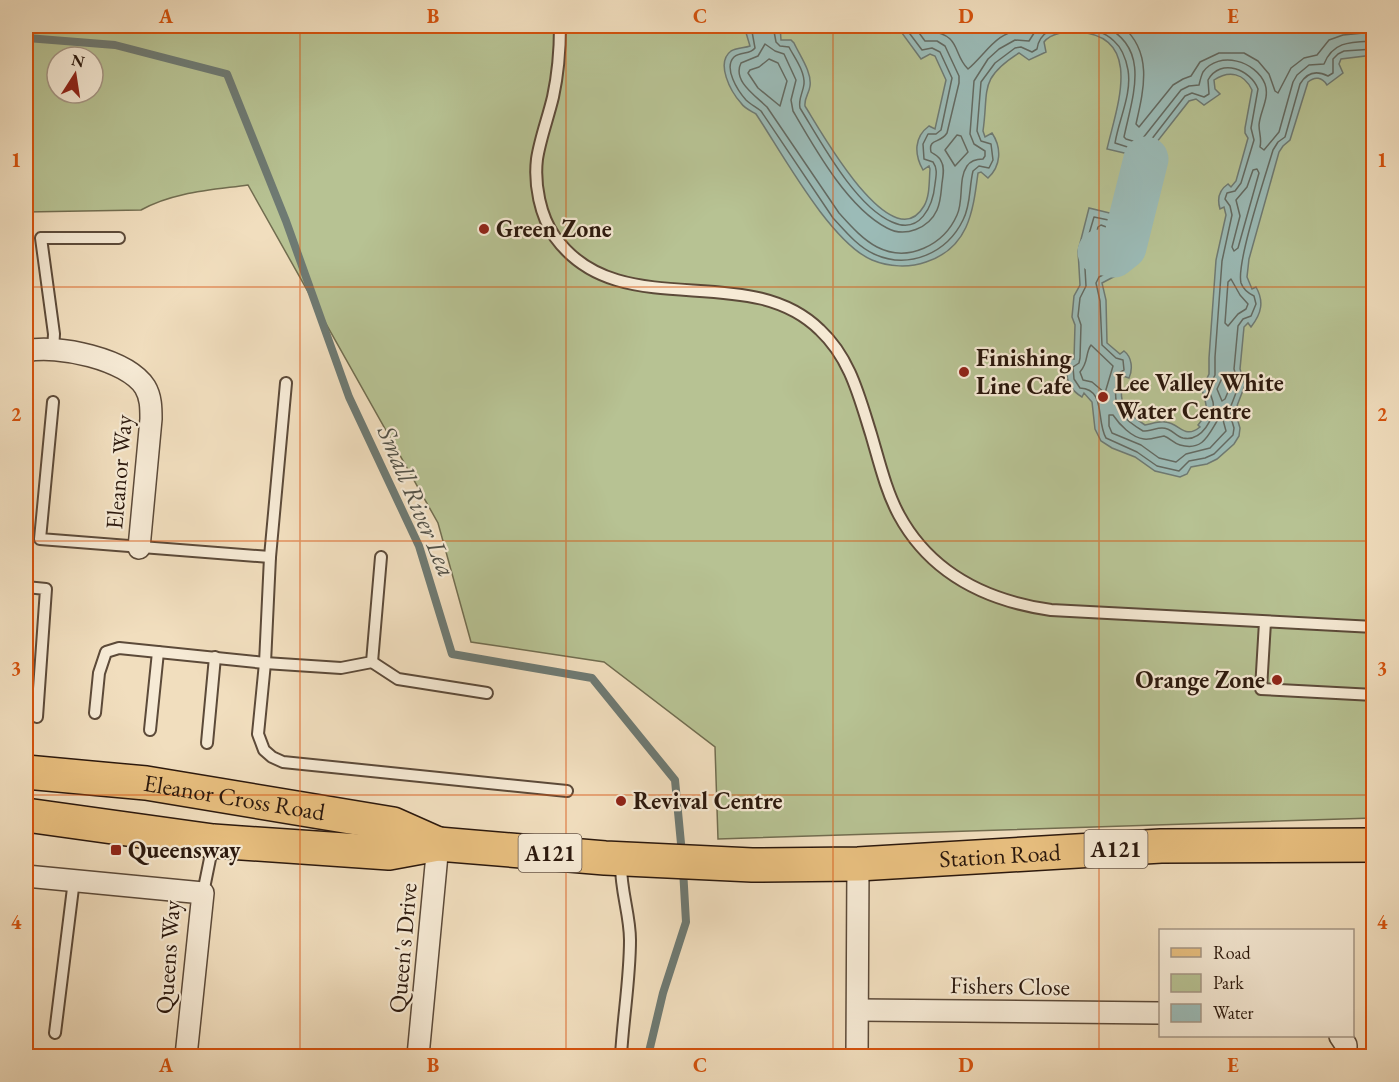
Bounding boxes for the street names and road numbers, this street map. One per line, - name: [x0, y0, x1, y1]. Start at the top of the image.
- street label: Eleanor Way: [98, 413, 139, 531]
- street label: Eleanor Cross Road: [141, 767, 328, 828]
- road number: A121: [1084, 830, 1148, 868]
- road number: A121: [518, 834, 582, 872]
- street label: Station Road: [938, 836, 1062, 874]
- street label: Queen's Drive: [381, 881, 424, 1014]
- street label: Queens Way: [148, 898, 187, 1015]
- street label: Fishers Close: [950, 969, 1070, 1002]

